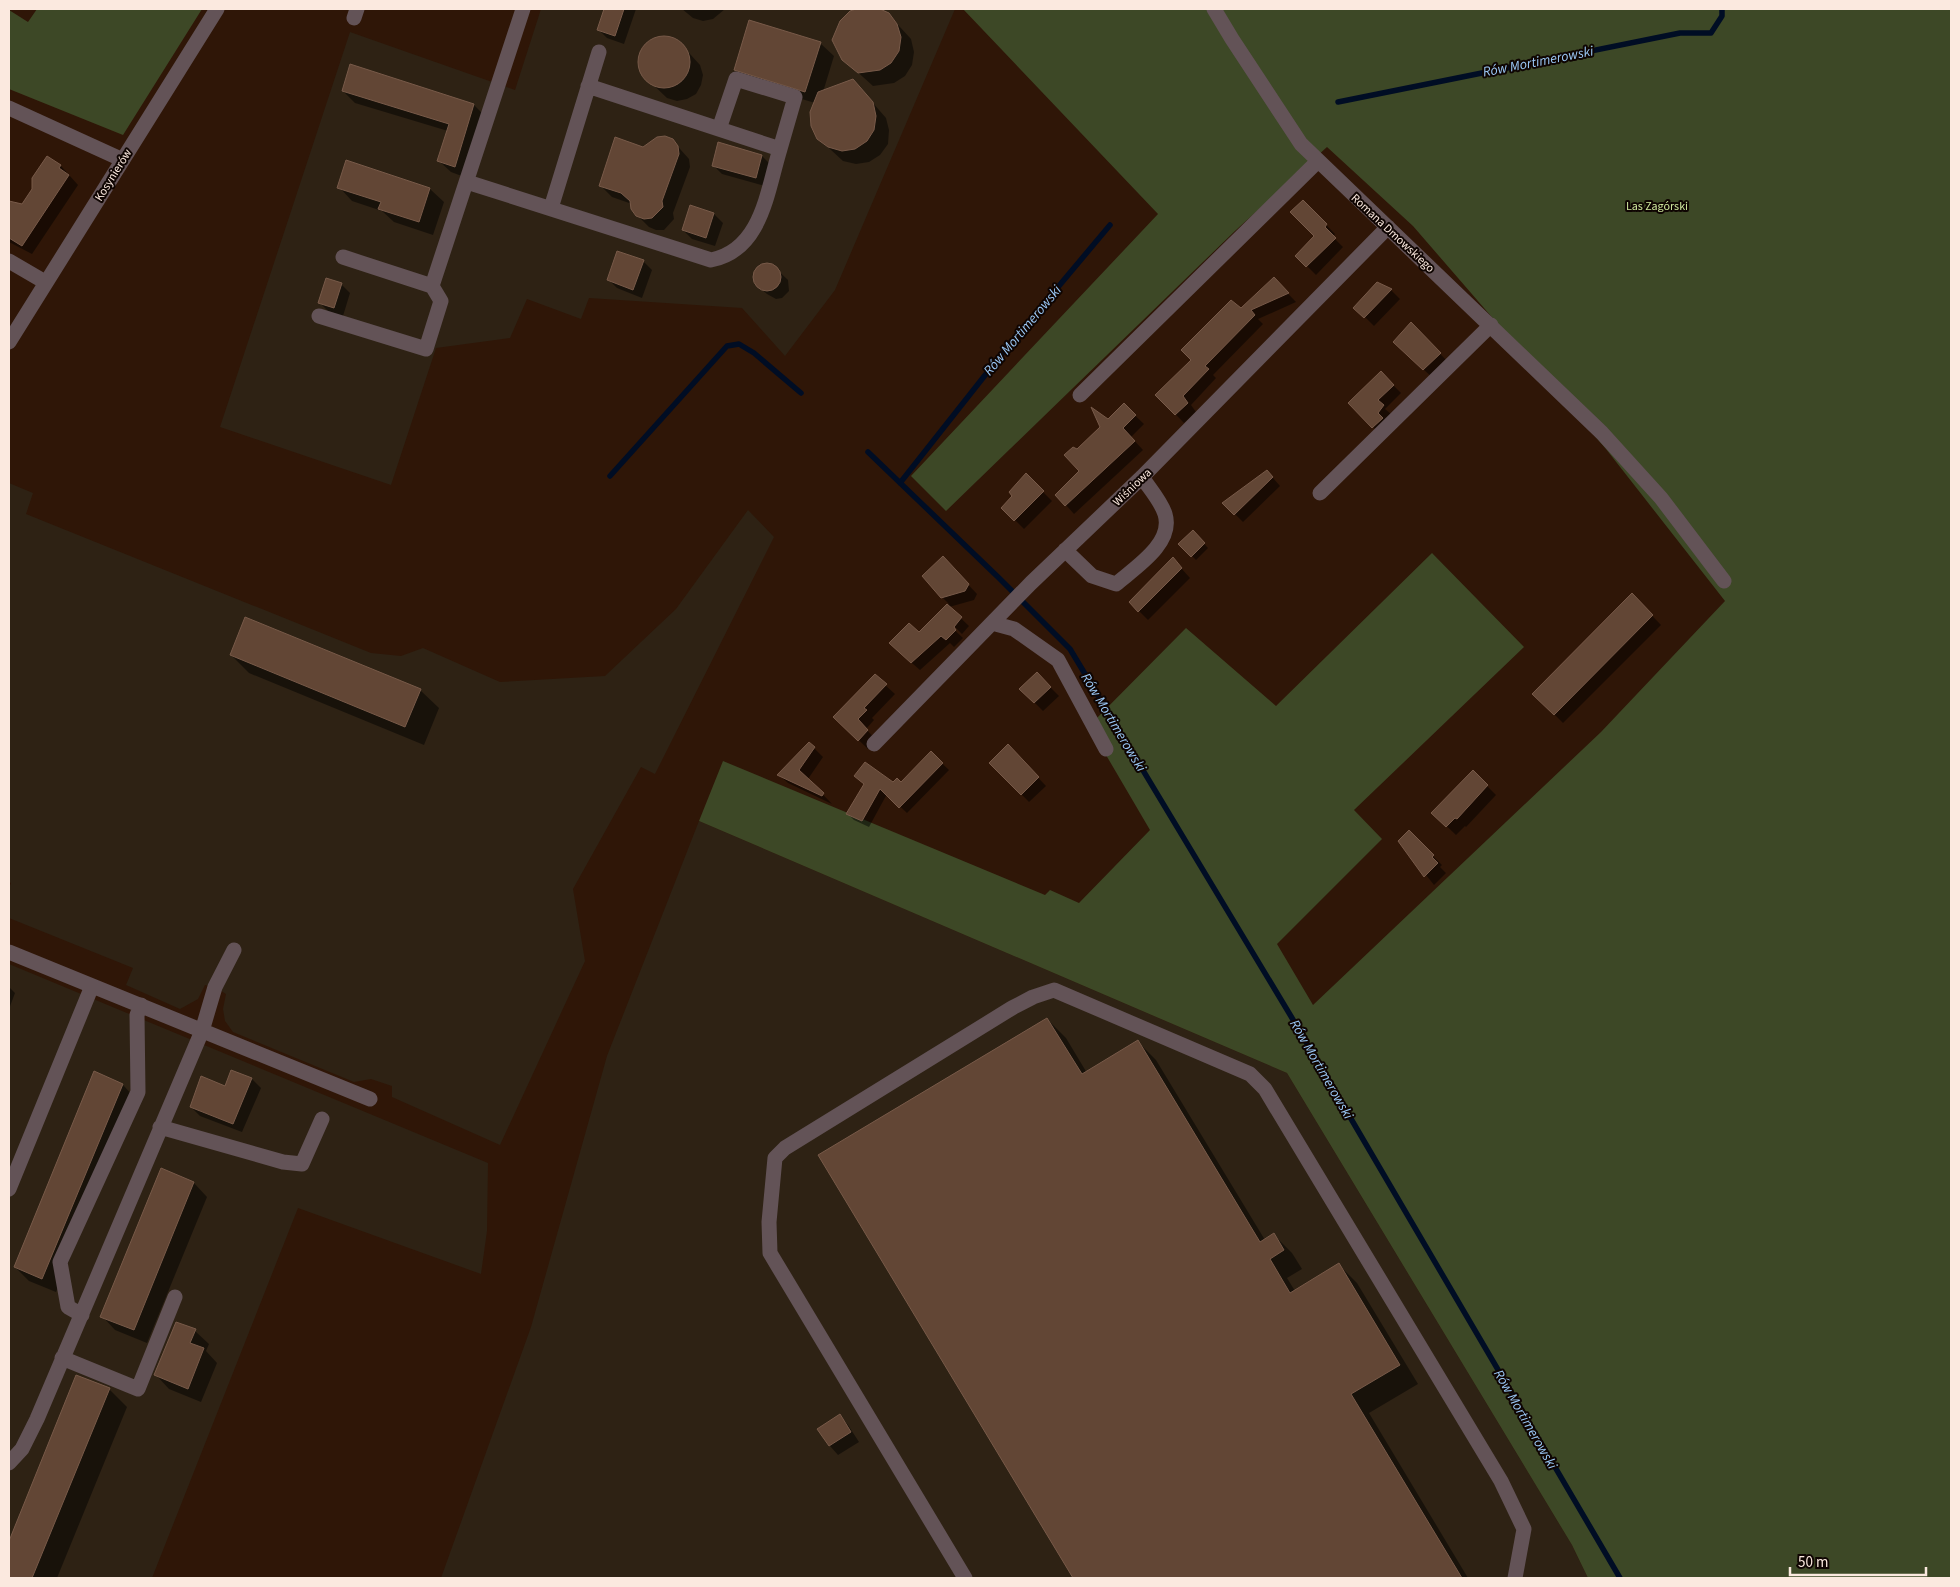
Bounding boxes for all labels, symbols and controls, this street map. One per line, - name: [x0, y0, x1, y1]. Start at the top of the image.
- water label: Rów Mortimerowski: [1481, 41, 1596, 83]
- street label: Kosynierów: [91, 146, 136, 205]
- street label: Romana Dmowskiego: [1347, 190, 1438, 277]
- park label: Las Zagórski: [1626, 198, 1688, 215]
- water label: Rów Mortimerowski: [979, 281, 1067, 380]
- street label: Wiśniowa: [1109, 465, 1155, 510]
- water label: Rów Mortimerowski: [1076, 669, 1151, 776]
- water label: Rów Mortimerowski: [1284, 1016, 1358, 1124]
- water label: Rów Mortimerowski: [1488, 1366, 1562, 1474]
- scale bar: [1790, 1544, 1926, 1576]
- text: 50 m: [1798, 1552, 1828, 1573]

